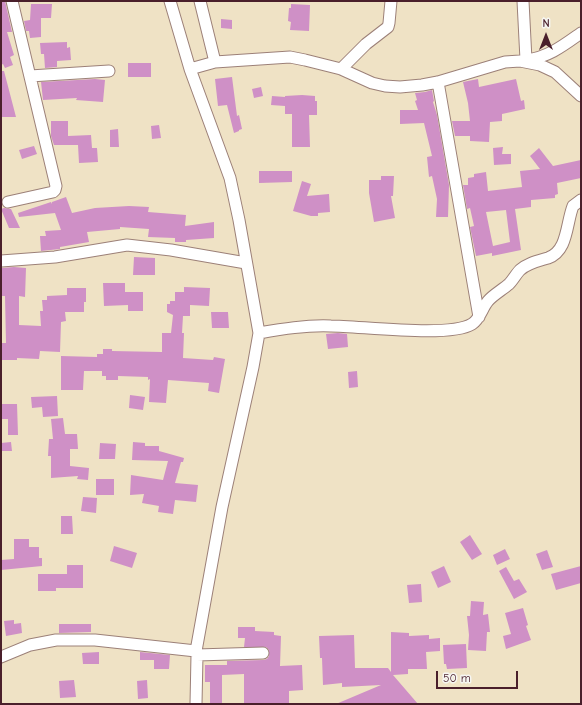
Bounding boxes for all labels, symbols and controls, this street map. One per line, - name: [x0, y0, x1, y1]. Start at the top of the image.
- north arrow: [526, 16, 566, 56]
- text: N: [542, 17, 550, 30]
- scale bar: [438, 663, 520, 689]
- text: 50 m: [443, 671, 471, 685]

